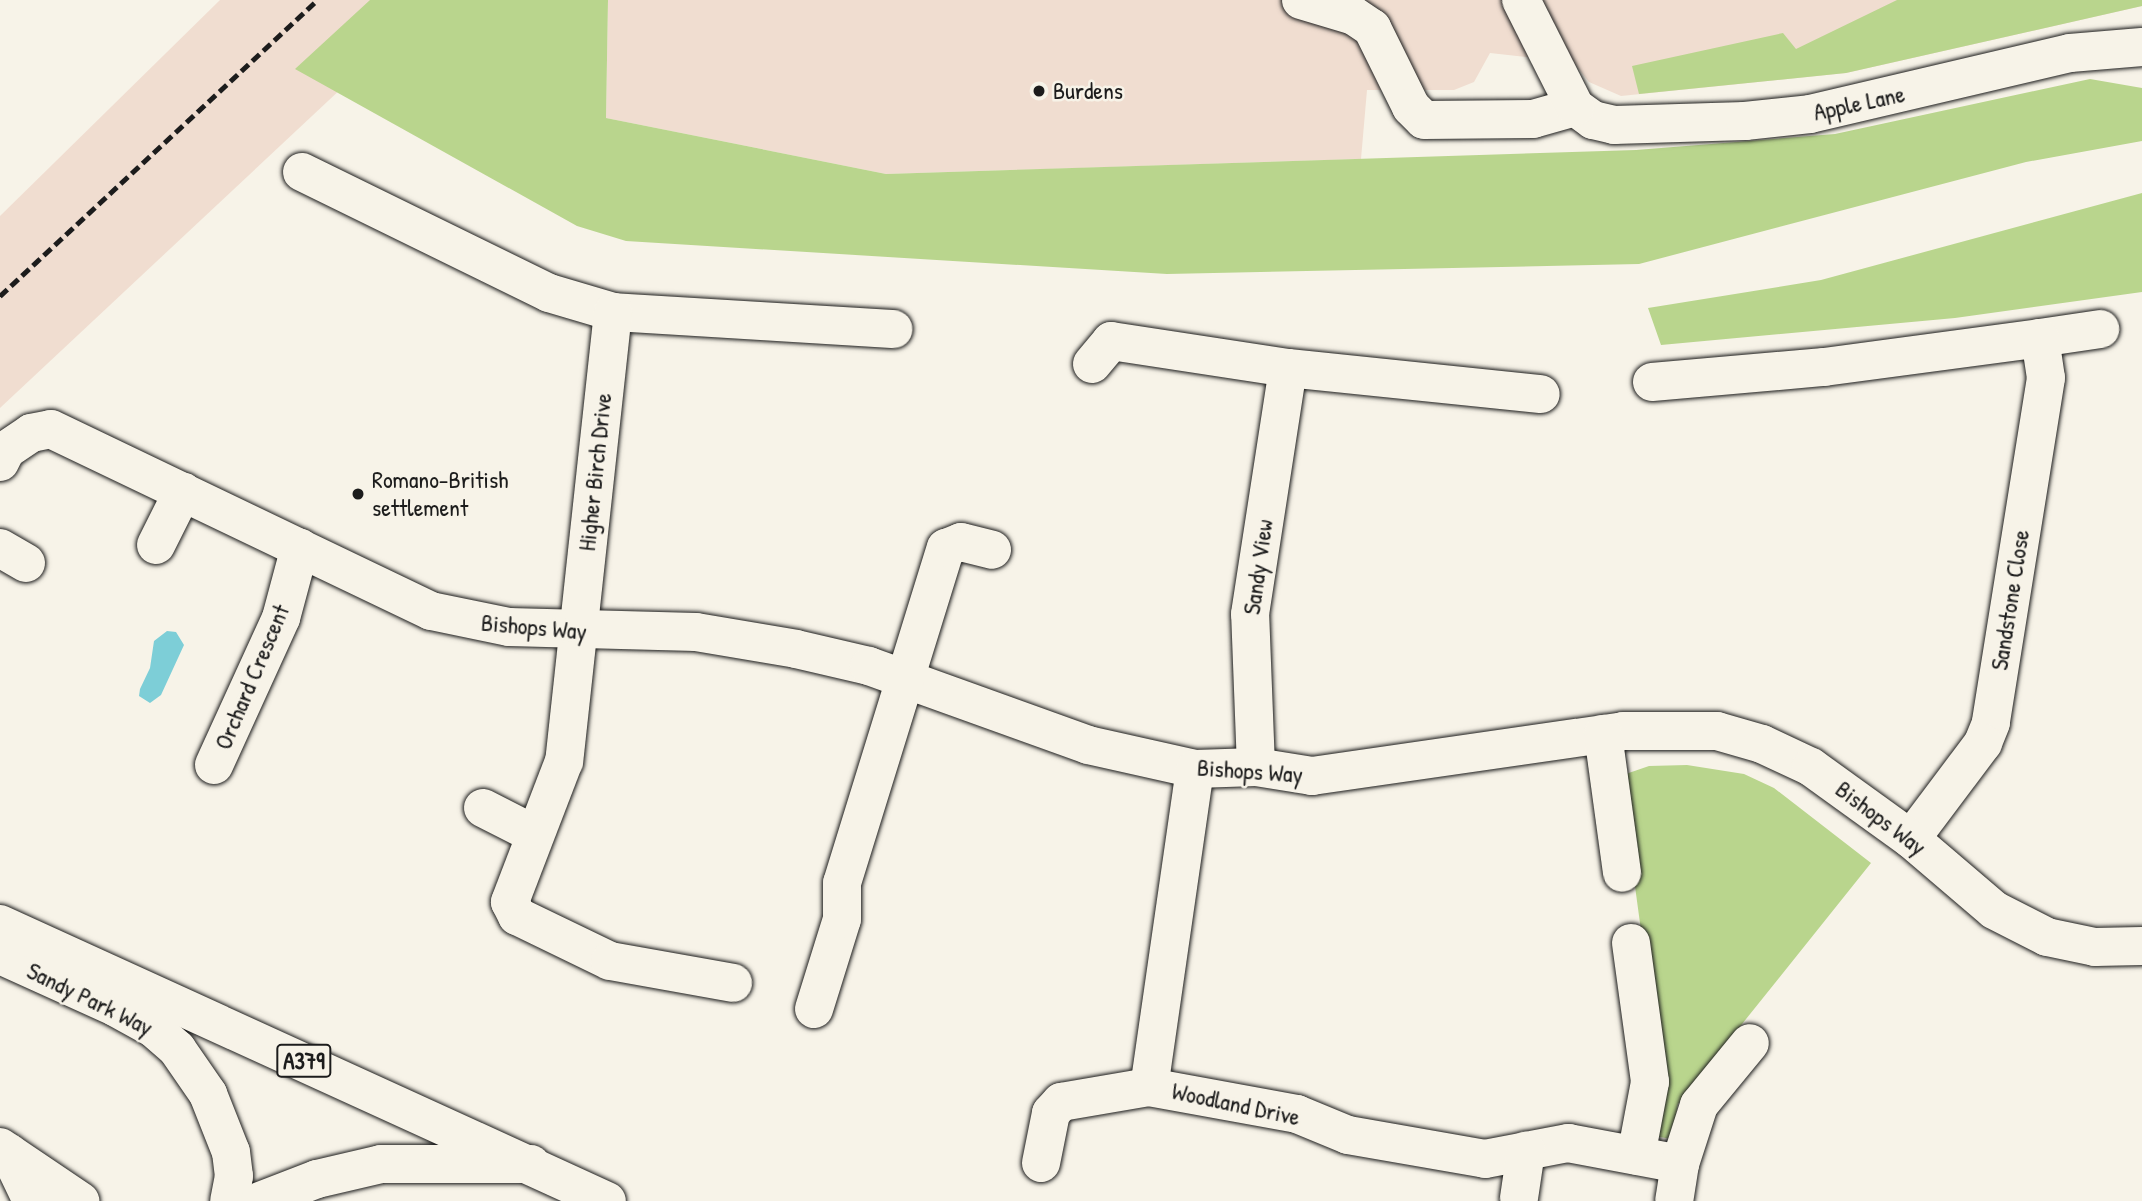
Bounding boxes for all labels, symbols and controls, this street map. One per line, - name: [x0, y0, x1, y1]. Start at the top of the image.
- place label: Burdens: [1053, 77, 1123, 105]
- street label: Apple Lane: [1811, 79, 1907, 127]
- marker: Burdens: [1031, 83, 1047, 99]
- street label: Higher Birch Drive: [572, 392, 618, 552]
- place label: Romano-British settlement: [372, 466, 508, 522]
- marker: Romano-British settlement: [350, 486, 366, 502]
- street label: Sandy View: [1237, 518, 1279, 616]
- street label: Sandstone Close: [1985, 528, 2035, 672]
- street label: Orchard Crescent: [209, 600, 295, 754]
- street label: Bishops Way: [480, 608, 588, 646]
- street label: Bishops Way: [1196, 753, 1304, 789]
- street label: Bishops Way: [1830, 775, 1932, 861]
- street label: Sandy Park Way: [22, 956, 158, 1042]
- road number: A379: [276, 1042, 332, 1080]
- street label: Woodland Drive: [1169, 1076, 1303, 1132]

